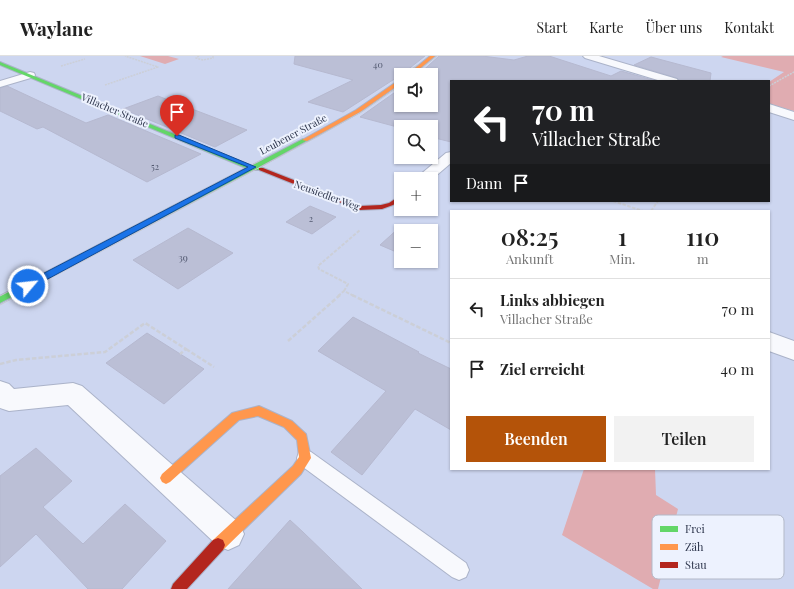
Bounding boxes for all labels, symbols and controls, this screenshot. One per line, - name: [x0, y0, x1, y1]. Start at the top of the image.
- text: Waylane: [20, 15, 93, 41]
- text: Start: [536, 18, 567, 37]
- text: Karte: [589, 18, 624, 37]
- text: Über uns: [646, 18, 702, 37]
- text: Kontakt: [724, 18, 774, 37]
- house number: 40: [373, 58, 383, 70]
- map controls: [394, 68, 438, 268]
- button: sound: [394, 68, 438, 112]
- street label: Villacher Straße: [78, 89, 151, 130]
- text: 70 m: [532, 91, 595, 128]
- pin: [160, 95, 194, 136]
- icon: left: [466, 96, 518, 148]
- icon: arrive: [166, 101, 188, 123]
- street label: Leubener Straße: [257, 110, 329, 158]
- button: search: [394, 120, 438, 164]
- text: Villacher Straße: [532, 127, 661, 151]
- house number: 52: [151, 160, 159, 172]
- button: +: [394, 172, 438, 216]
- icon: arrive: [510, 172, 532, 194]
- text: Dann: [466, 173, 502, 193]
- street label: Neusiedler Weg: [292, 177, 362, 214]
- house number: 2: [309, 212, 313, 224]
- text: 08:25: [501, 220, 559, 252]
- text: 1: [618, 220, 627, 252]
- text: 110: [686, 220, 719, 252]
- button: −: [394, 224, 438, 268]
- house number: 39: [178, 250, 188, 264]
- text: Ankunft: [506, 250, 553, 267]
- text: Min.: [609, 250, 635, 267]
- text: m: [697, 250, 708, 267]
- position arrow: [7, 265, 49, 307]
- text: Links abbiegen: [500, 290, 605, 310]
- icon: left: [466, 298, 488, 320]
- text: 70 m: [722, 299, 754, 319]
- text: Villacher Straße: [500, 310, 593, 327]
- icon: arrive: [466, 358, 488, 380]
- text: Ziel erreicht: [500, 359, 585, 379]
- text: 40 m: [721, 359, 754, 379]
- button: Beenden: [466, 416, 606, 462]
- button: Teilen: [614, 416, 754, 462]
- legend: [652, 515, 784, 579]
- text: Frei: [685, 521, 705, 536]
- text: Zäh: [685, 539, 704, 554]
- text: Stau: [685, 557, 707, 572]

